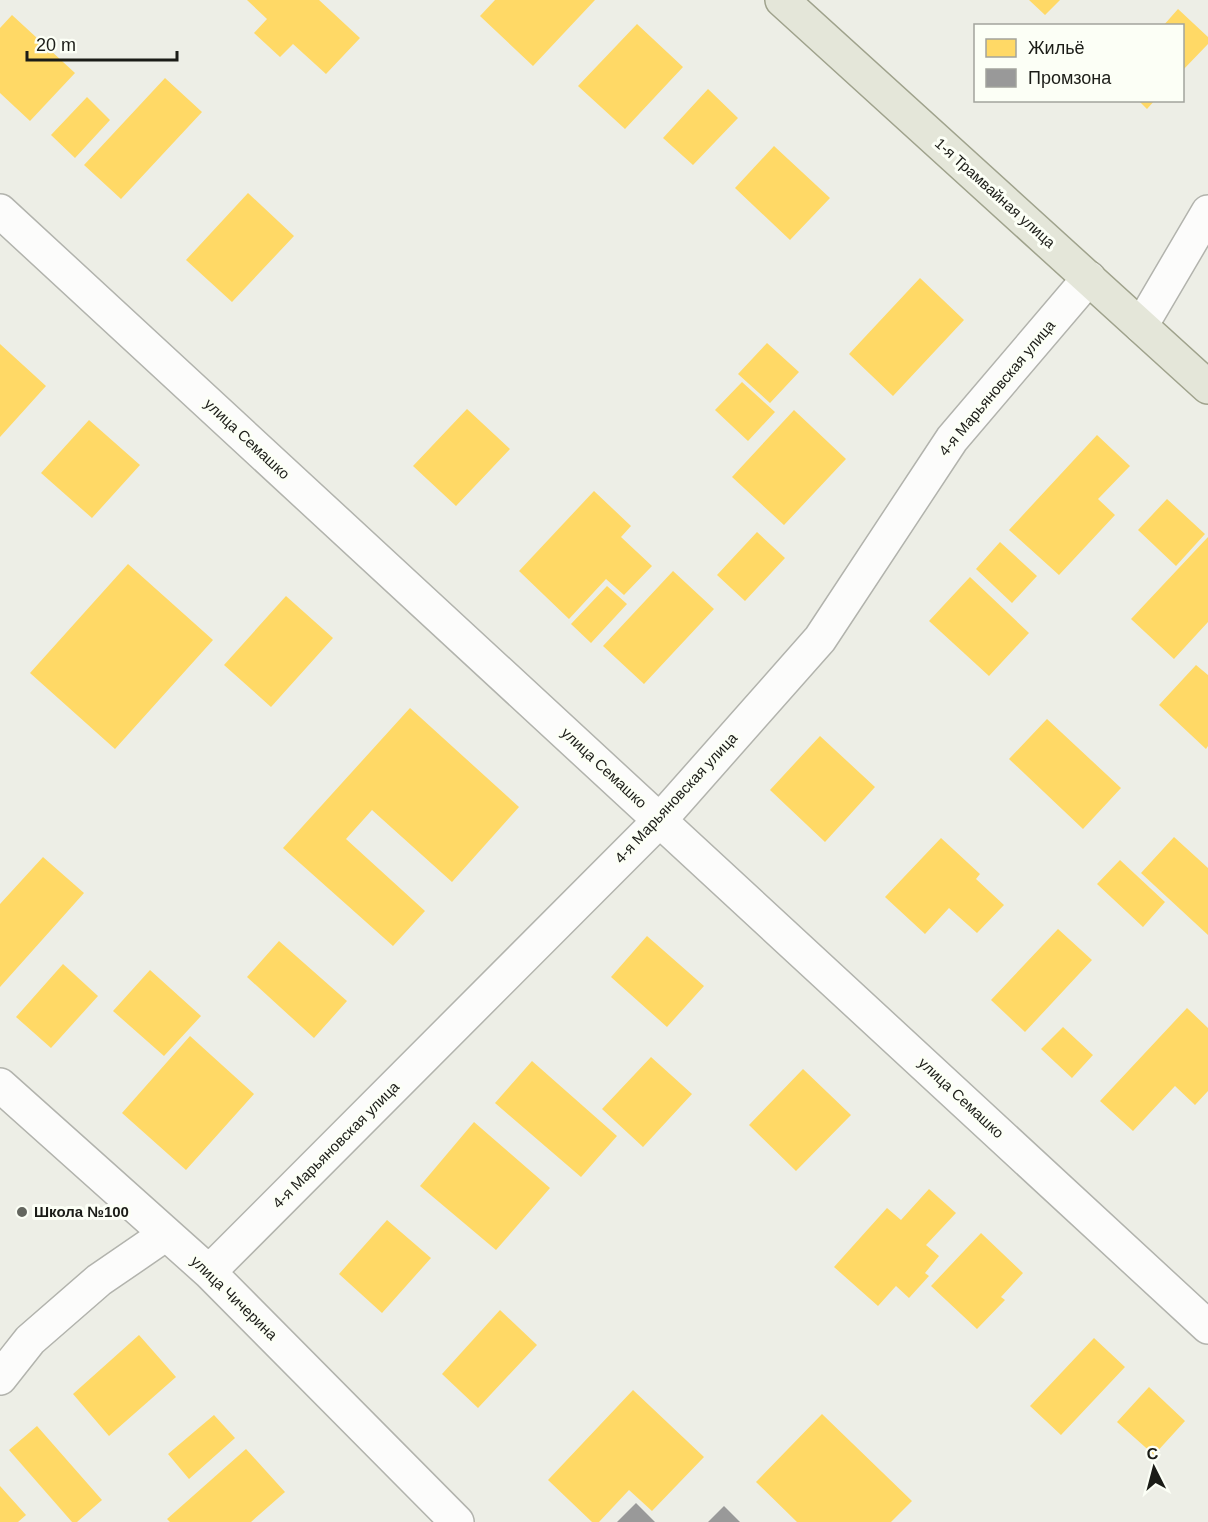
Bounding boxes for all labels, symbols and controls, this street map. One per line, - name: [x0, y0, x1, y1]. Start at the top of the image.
- scale bar: [27, 24, 177, 62]
- legend: [974, 24, 1184, 102]
- text: 20 m: [36, 35, 76, 55]
- text: Жильё: [1028, 38, 1085, 58]
- text: Промзона: [1028, 68, 1112, 88]
- street label: 1-я Трамвайная улица: [932, 134, 1059, 251]
- street label: 4-я Марьяновская улица: [935, 316, 1059, 459]
- street label: улица Семашко: [201, 395, 293, 482]
- street label: улица Семашко: [558, 724, 650, 811]
- street label: 4-я Марьяновская улица: [611, 729, 741, 866]
- street label: улица Семашко: [915, 1054, 1007, 1141]
- street label: 4-я Марьяновская улица: [269, 1078, 403, 1211]
- place label: Школа №100: [34, 1203, 129, 1220]
- marker: Школа №100: [15, 1205, 29, 1219]
- street label: улица Чичерина: [188, 1252, 281, 1344]
- north arrow: [1124, 1438, 1184, 1498]
- text: С: [1146, 1444, 1160, 1463]

